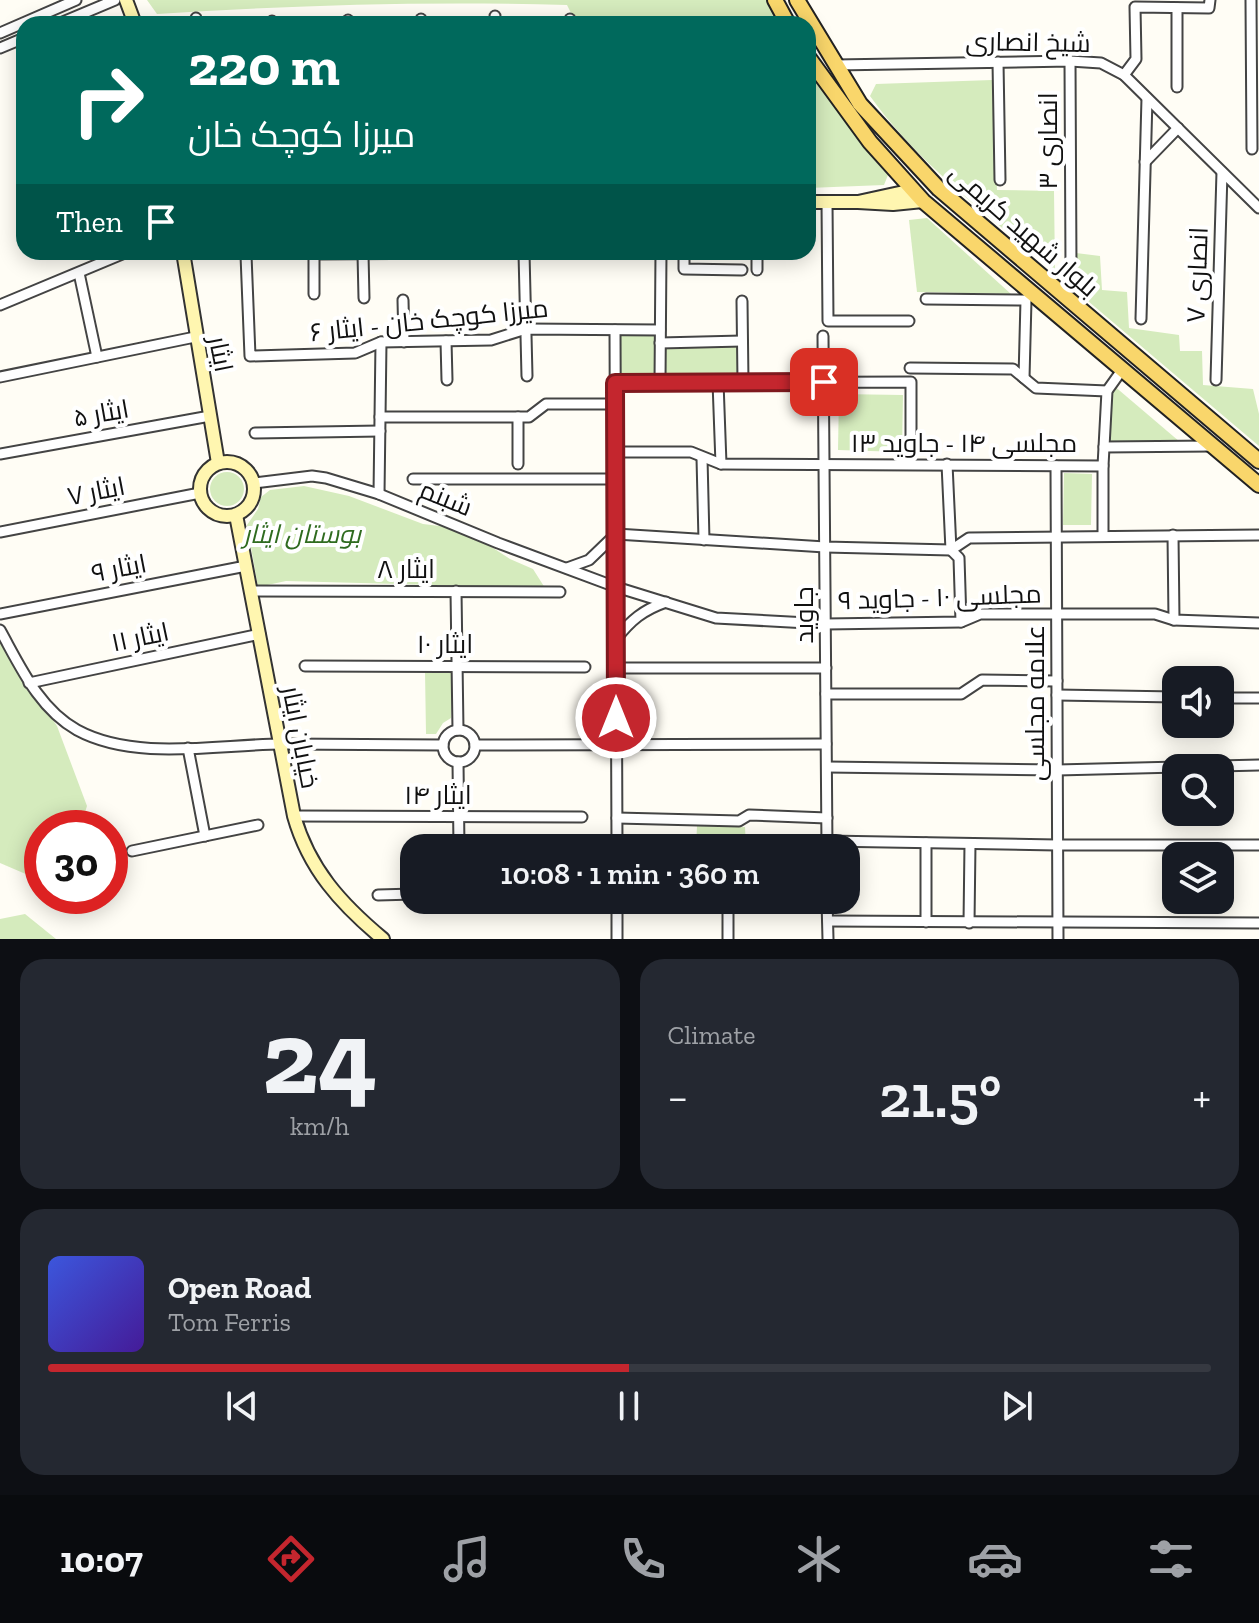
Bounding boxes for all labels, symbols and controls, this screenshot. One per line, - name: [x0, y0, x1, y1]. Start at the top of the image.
- street label: شیخ انصاری: [965, 25, 1091, 60]
- text: 220 m: [188, 32, 340, 99]
- icon: right: [56, 48, 160, 152]
- street label: انصاری ۳: [1032, 92, 1064, 190]
- text: میرزا کوچک خان: [188, 113, 415, 156]
- street label: بلوار شهید کریمی: [943, 156, 1105, 304]
- icon: arrive: [139, 200, 183, 244]
- text: Then: [56, 204, 123, 240]
- street label: انصاری ۷: [1179, 226, 1215, 324]
- street label: میرزا کوچک خان - ایثار ۶: [308, 292, 550, 349]
- street label: ایثار: [201, 331, 240, 375]
- pin: [790, 348, 858, 416]
- icon: arrive: [802, 360, 846, 404]
- street label: ایثار ۵: [71, 392, 131, 434]
- street label: مجلسی ۱۴ - جاوید ۱۳: [851, 427, 1077, 459]
- street label: ایثار ۷: [64, 470, 128, 512]
- street label: شبنم: [414, 473, 477, 525]
- park label: بوستان ایثار: [240, 518, 363, 550]
- street label: ایثار ۹: [89, 547, 149, 589]
- street label: ایثار ۸: [377, 553, 435, 585]
- street label: مجلسی ۱۰ - جاوید ۹: [838, 577, 1042, 617]
- street label: جاوید: [788, 586, 820, 644]
- street label: ایثار ۱۱: [108, 615, 172, 659]
- street label: علامه مجلسی: [1019, 625, 1051, 781]
- street label: ایثار ۱۰: [417, 628, 473, 660]
- map controls: [1162, 666, 1234, 914]
- button: sound: [1162, 666, 1234, 738]
- position arrow: [574, 676, 658, 760]
- street label: خیابان ایثار: [275, 681, 327, 791]
- button: search: [1162, 754, 1234, 826]
- street label: ایثار ۱۴: [404, 779, 472, 811]
- speed limit sign: 30: [24, 810, 128, 914]
- button: layers: [1162, 842, 1234, 914]
- text: 10:08 · 1 min · 360 m: [500, 856, 760, 892]
- text: 24: [262, 995, 377, 1120]
- text: Climate: [668, 1019, 755, 1051]
- text: 21.5°: [879, 1060, 1002, 1132]
- text: −: [668, 1070, 688, 1123]
- text: +: [1192, 1070, 1211, 1123]
- text: km/h: [290, 1110, 349, 1142]
- text: Open Road: [168, 1270, 311, 1306]
- text: Tom Ferris: [168, 1306, 291, 1338]
- icon: previous: [220, 1384, 264, 1428]
- icon: pause: [607, 1384, 651, 1428]
- icon: next: [995, 1384, 1039, 1428]
- icon: directions: [263, 1531, 319, 1587]
- icon: music: [439, 1531, 495, 1587]
- icon: phone: [615, 1531, 671, 1587]
- icon: climate: [791, 1531, 847, 1587]
- icon: car: [967, 1531, 1023, 1587]
- icon: filters: [1143, 1531, 1199, 1587]
- text: 10:07: [60, 1538, 143, 1581]

